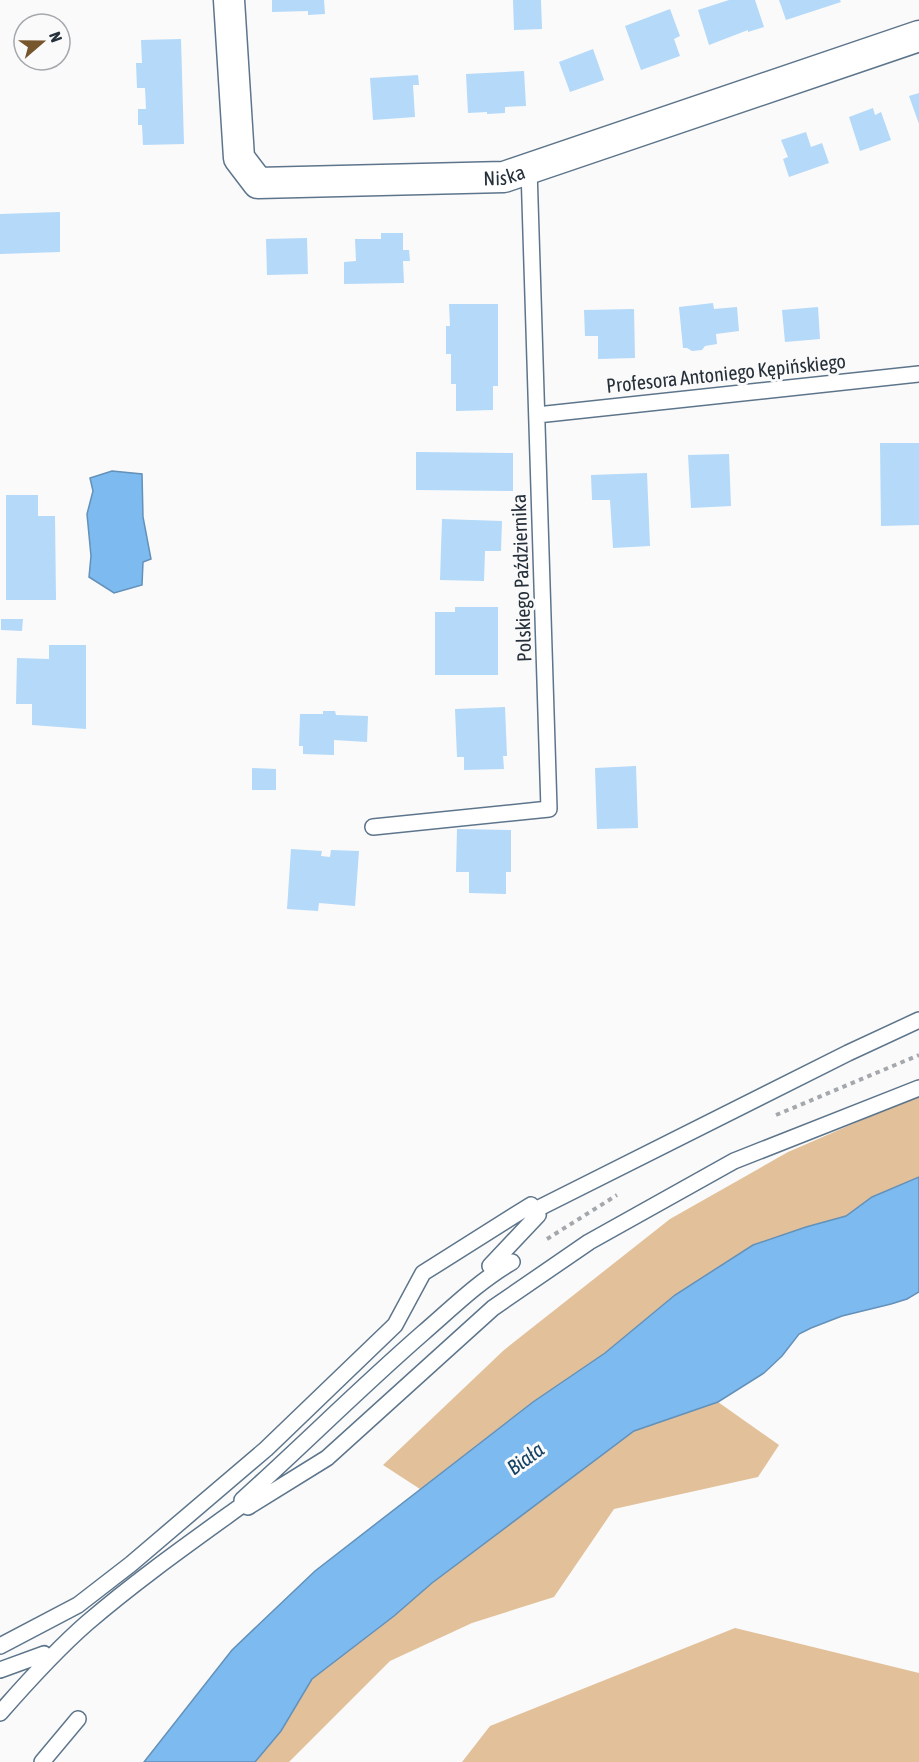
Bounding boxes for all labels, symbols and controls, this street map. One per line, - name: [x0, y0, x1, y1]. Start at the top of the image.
- north arrow: [12, 12, 72, 72]
- text: N: [46, 29, 66, 44]
- street label: Niska: [483, 159, 528, 189]
- street label: Profesora Antoniego Kępińskiego: [605, 349, 847, 397]
- street label: Polskiego Października: [507, 494, 535, 662]
- water label: Biała: [502, 1437, 548, 1479]

